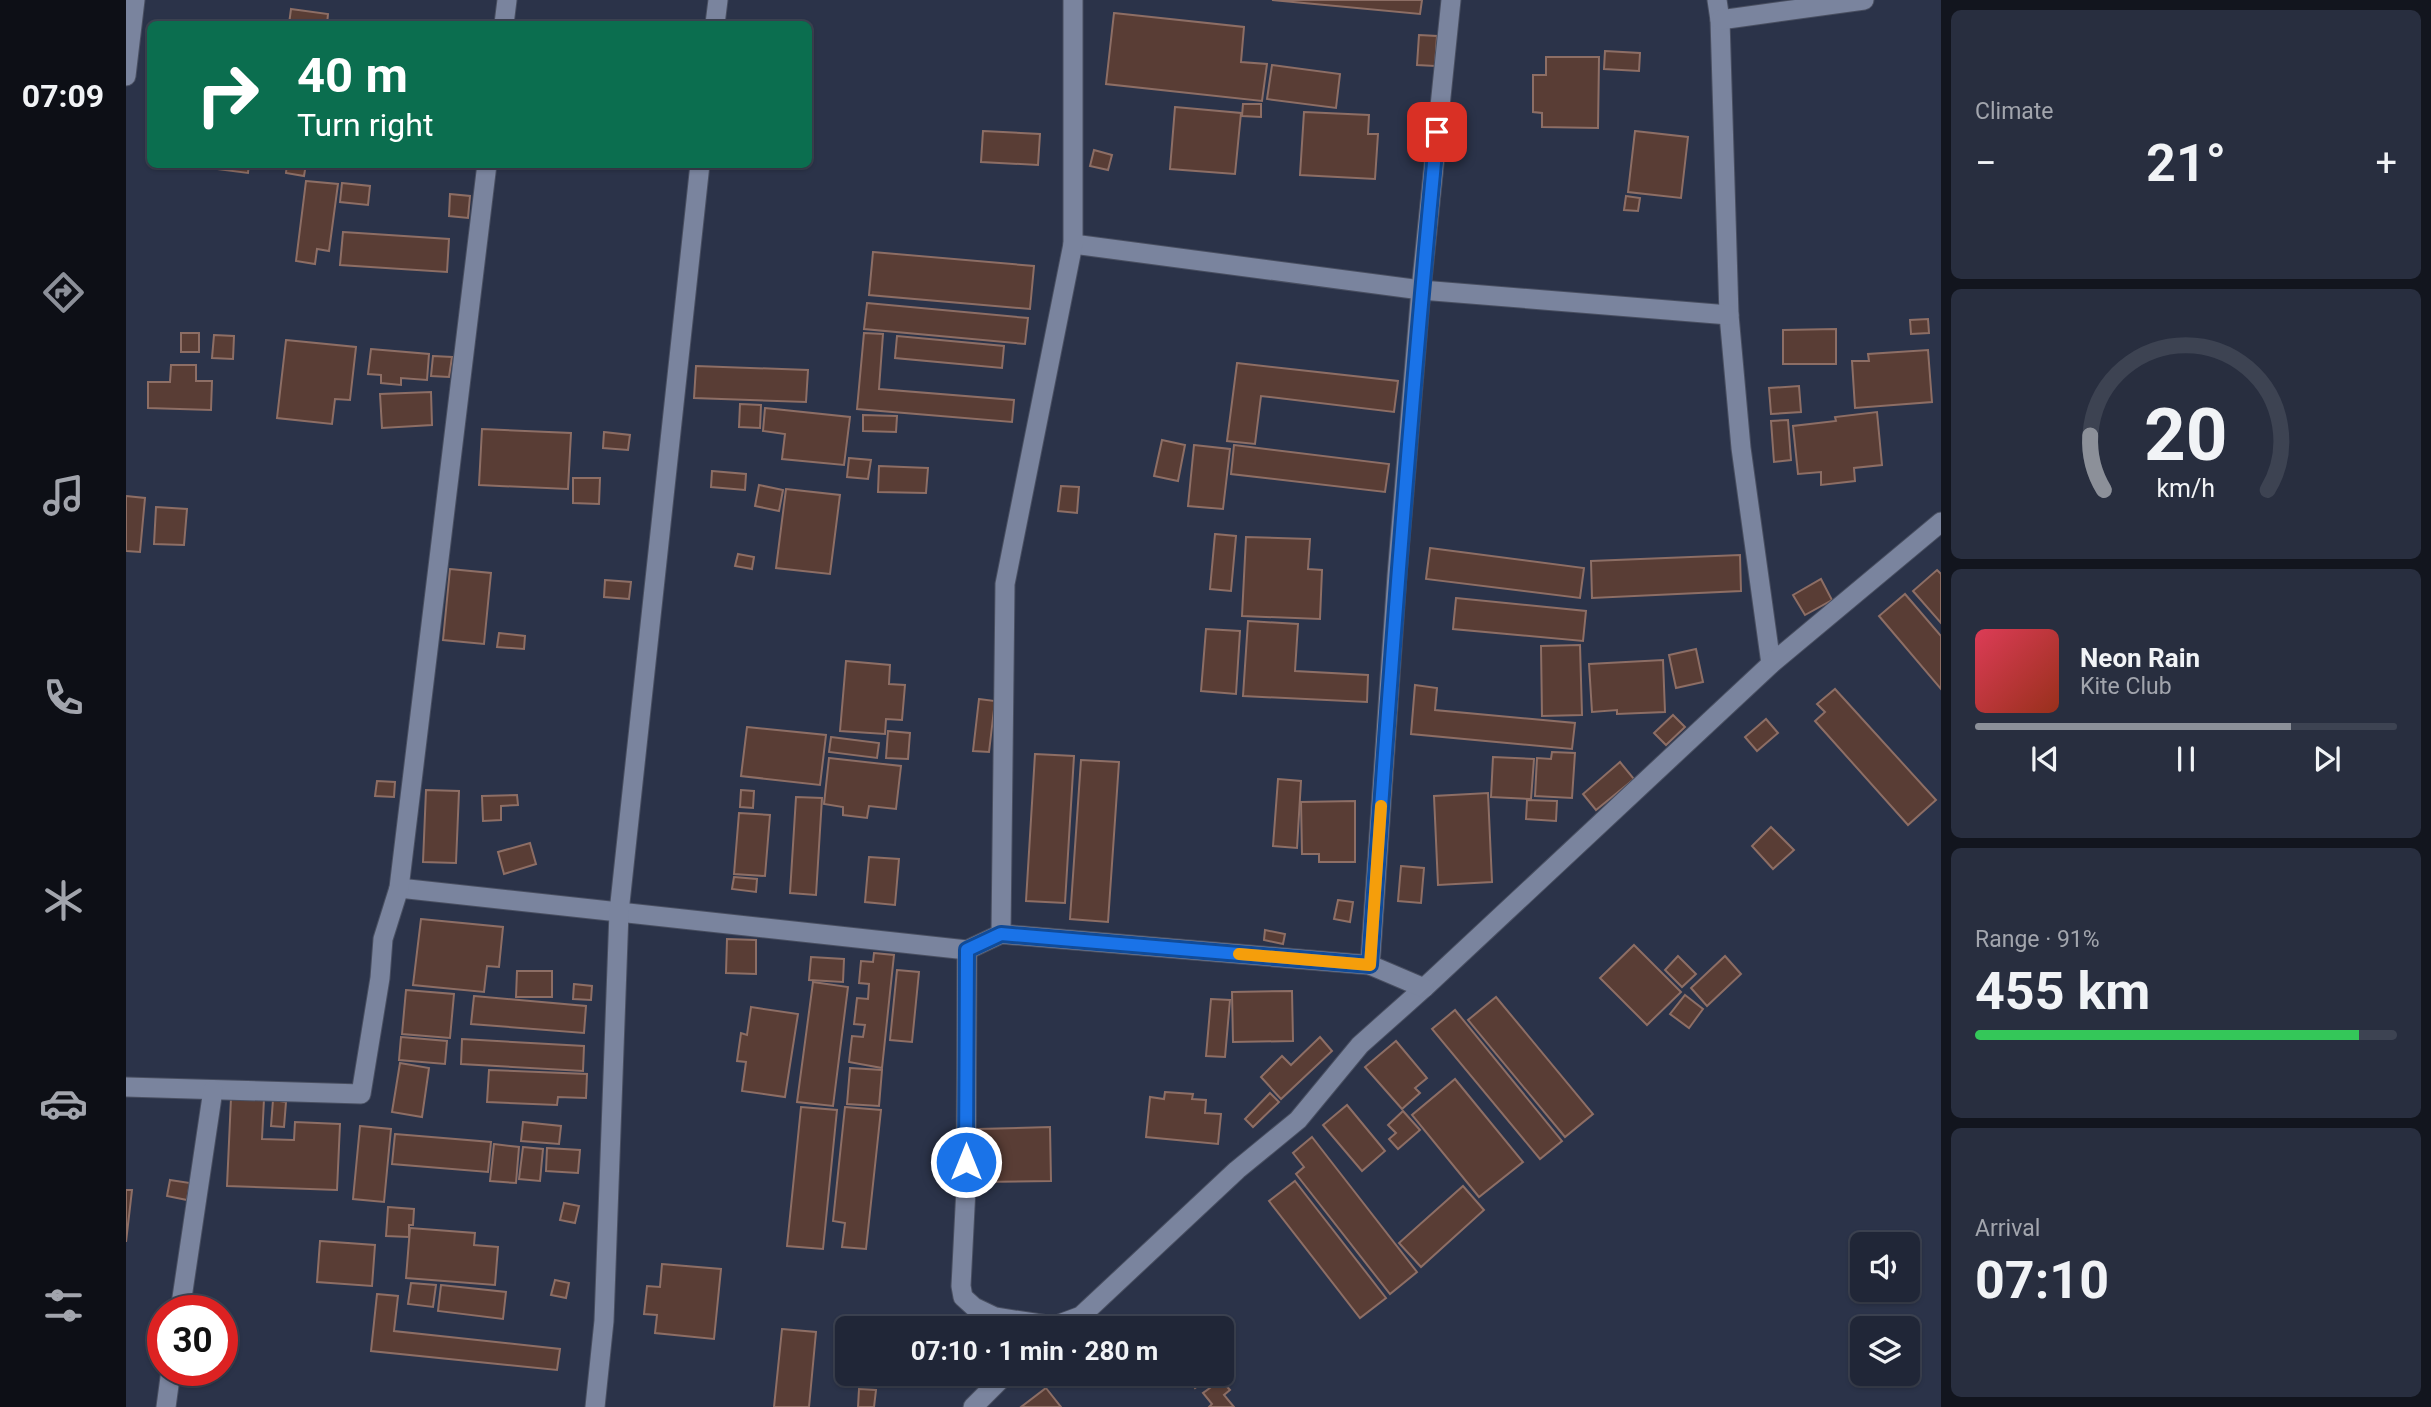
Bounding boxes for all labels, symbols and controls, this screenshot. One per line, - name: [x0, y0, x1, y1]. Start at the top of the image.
- text: 40 m: [297, 47, 408, 104]
- icon: right: [182, 49, 273, 140]
- text: 07:09: [22, 77, 104, 115]
- text: Climate: [1975, 98, 2054, 125]
- pin: [1407, 102, 1467, 162]
- text: Turn right: [297, 106, 433, 144]
- icon: arrive: [1418, 113, 1456, 151]
- text: 21°: [2146, 133, 2226, 194]
- text: −: [1975, 141, 1997, 185]
- text: +: [2375, 141, 2397, 185]
- icon: directions: [39, 268, 88, 317]
- text: 20: [2144, 393, 2228, 479]
- icon: music: [39, 471, 88, 520]
- text: km/h: [2157, 474, 2215, 503]
- text: Neon Rain: [2080, 643, 2200, 673]
- icon: phone: [39, 673, 88, 722]
- text: Kite Club: [2080, 673, 2172, 700]
- icon: previous: [2026, 740, 2064, 778]
- icon: pause: [2167, 740, 2205, 778]
- icon: next: [2308, 740, 2346, 778]
- icon: climate: [39, 876, 88, 925]
- text: Range · 91%: [1975, 926, 2100, 953]
- text: 455 km: [1975, 961, 2150, 1022]
- icon: car: [39, 1079, 88, 1128]
- position arrow: [929, 1125, 1003, 1199]
- text: Arrival: [1975, 1215, 2040, 1242]
- map controls: [1850, 1232, 1920, 1386]
- button: sound: [1850, 1232, 1920, 1302]
- text: 07:10: [1975, 1250, 2109, 1311]
- icon: filters: [39, 1281, 88, 1330]
- speed limit sign: 30: [147, 1295, 238, 1386]
- button: layers: [1850, 1316, 1920, 1386]
- text: 07:10 · 1 min · 280 m: [911, 1336, 1158, 1366]

